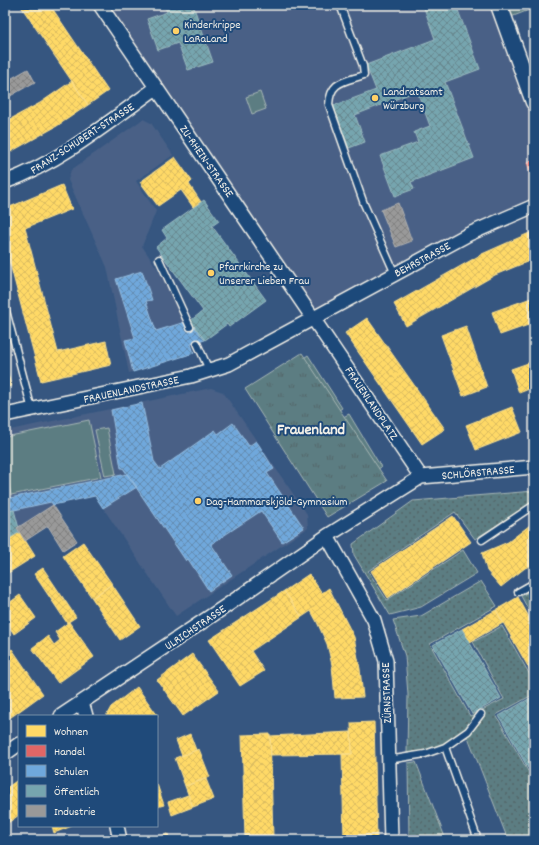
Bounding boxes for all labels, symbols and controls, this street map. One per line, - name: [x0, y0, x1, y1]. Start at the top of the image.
- place label: Kinderkrippe LaRaLand: [184, 17, 241, 48]
- marker: Kinderkrippe LaRaLand: [171, 26, 181, 36]
- place label: Landratsamt Würzburg: [383, 84, 443, 115]
- marker: Landratsamt Würzburg: [370, 93, 380, 103]
- street label: FRANZ-SCHUBERT-STRASSE: [28, 99, 138, 179]
- street label: ZU-RHEIN-STRASSE: [174, 122, 237, 202]
- street label: BEHRSTRASSE: [391, 238, 454, 282]
- place label: Pfarrkirche zu Unserer Lieben Frau: [219, 259, 309, 290]
- marker: Pfarrkirche zu Unserer Lieben Frau: [206, 268, 216, 278]
- street label: FRAUENLANDPLATZ: [340, 364, 402, 445]
- street label: FRAUENLANDSTRASSE: [82, 372, 181, 409]
- district label: Frauenland: [277, 419, 345, 442]
- street label: SCHLÖRSTRASSE: [441, 462, 516, 485]
- place label: Dag-Hammarskjöld-Gymnasium: [206, 494, 348, 511]
- marker: Dag-Hammarskjöld-Gymnasium: [193, 496, 203, 506]
- street label: ULRICHSTRASSE: [162, 601, 230, 655]
- street label: ZÜRNSTRASSE: [378, 662, 397, 724]
- legend: [18, 715, 158, 827]
- text: Wohnen: [54, 724, 89, 741]
- text: Handel: [54, 744, 85, 761]
- text: Schulen: [54, 764, 89, 781]
- text: Öffentlich: [54, 784, 99, 801]
- text: Industrie: [54, 804, 95, 821]

